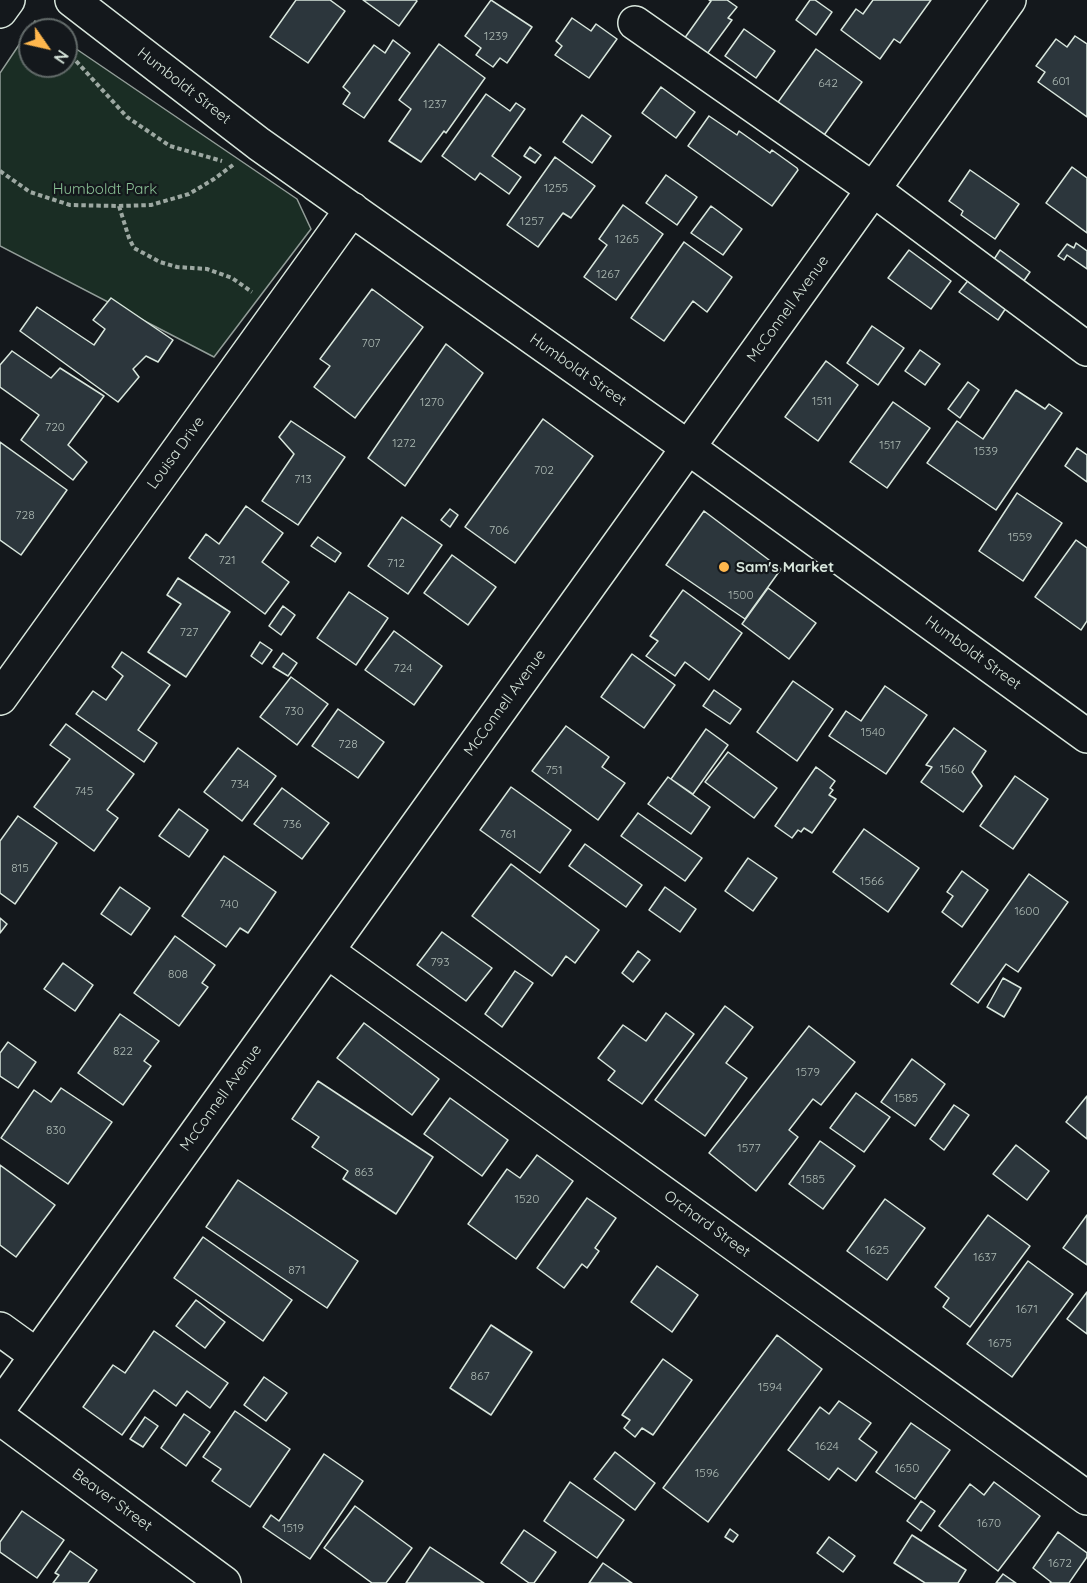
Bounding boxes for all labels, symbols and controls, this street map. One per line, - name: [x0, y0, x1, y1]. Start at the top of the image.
- north arrow: [18, 18, 78, 78]
- house number: 1239: [484, 29, 508, 43]
- street label: Humboldt Street: [134, 44, 234, 128]
- text: N: [50, 46, 73, 67]
- house number: 601: [1052, 74, 1070, 88]
- house number: 642: [818, 76, 838, 90]
- house number: 1237: [423, 97, 447, 111]
- park label: Humboldt Park: [53, 180, 157, 198]
- house number: 1255: [544, 181, 568, 195]
- house number: 1257: [520, 214, 544, 228]
- house number: 1265: [615, 232, 639, 246]
- street label: McConnell Avenue: [743, 252, 833, 366]
- house number: 1267: [596, 267, 620, 281]
- street label: Humboldt Street: [526, 330, 630, 410]
- house number: 707: [362, 336, 380, 350]
- house number: 1511: [812, 394, 832, 408]
- house number: 1270: [420, 395, 444, 409]
- street label: Louisa Drive: [144, 413, 208, 493]
- house number: 720: [45, 420, 65, 434]
- house number: 1272: [392, 436, 416, 450]
- house number: 1517: [879, 438, 901, 452]
- house number: 1539: [974, 444, 998, 458]
- house number: 702: [534, 463, 554, 477]
- house number: 713: [294, 472, 312, 486]
- house number: 728: [15, 508, 35, 522]
- house number: 706: [489, 523, 509, 537]
- house number: 1559: [1008, 530, 1032, 544]
- house number: 721: [218, 553, 236, 567]
- house number: 712: [387, 556, 405, 570]
- place label: Sam's Market: [736, 558, 834, 576]
- marker: Sam's Market: [717, 560, 731, 574]
- house number: 1500: [728, 588, 754, 602]
- street label: Humboldt Street: [922, 612, 1024, 694]
- house number: 727: [180, 625, 198, 639]
- street label: McConnell Avenue: [460, 646, 550, 760]
- house number: 724: [394, 661, 412, 675]
- house number: 730: [284, 704, 304, 718]
- house number: 1540: [861, 725, 885, 739]
- house number: 728: [338, 737, 358, 751]
- house number: 1560: [940, 762, 964, 776]
- house number: 751: [545, 763, 563, 777]
- house number: 734: [231, 777, 249, 791]
- house number: 745: [75, 784, 93, 798]
- house number: 736: [283, 817, 301, 831]
- house number: 761: [500, 827, 516, 841]
- house number: 815: [11, 861, 29, 875]
- house number: 1566: [860, 874, 884, 888]
- house number: 740: [219, 897, 239, 911]
- house number: 1600: [1014, 904, 1040, 918]
- house number: 793: [430, 955, 450, 969]
- house number: 808: [168, 967, 188, 981]
- street label: McConnell Avenue: [176, 1041, 266, 1155]
- house number: 822: [113, 1044, 133, 1058]
- house number: 1579: [796, 1065, 820, 1079]
- house number: 1585: [894, 1091, 918, 1105]
- house number: 830: [46, 1123, 66, 1137]
- house number: 1577: [737, 1141, 761, 1155]
- house number: 863: [354, 1165, 374, 1179]
- house number: 1585: [801, 1172, 825, 1186]
- street label: Orchard Street: [660, 1187, 754, 1261]
- house number: 1520: [515, 1192, 539, 1206]
- house number: 1625: [865, 1243, 889, 1257]
- house number: 1637: [973, 1250, 997, 1264]
- house number: 871: [288, 1263, 306, 1277]
- house number: 1671: [1016, 1302, 1038, 1316]
- house number: 1675: [988, 1336, 1012, 1350]
- house number: 867: [470, 1369, 490, 1383]
- house number: 1594: [758, 1380, 782, 1394]
- house number: 1624: [815, 1439, 839, 1453]
- house number: 1650: [895, 1461, 919, 1475]
- street label: Beaver Street: [69, 1465, 155, 1535]
- house number: 1596: [695, 1466, 719, 1480]
- house number: 1670: [977, 1516, 1001, 1530]
- house number: 1519: [282, 1521, 304, 1535]
- house number: 1672: [1048, 1556, 1072, 1570]

